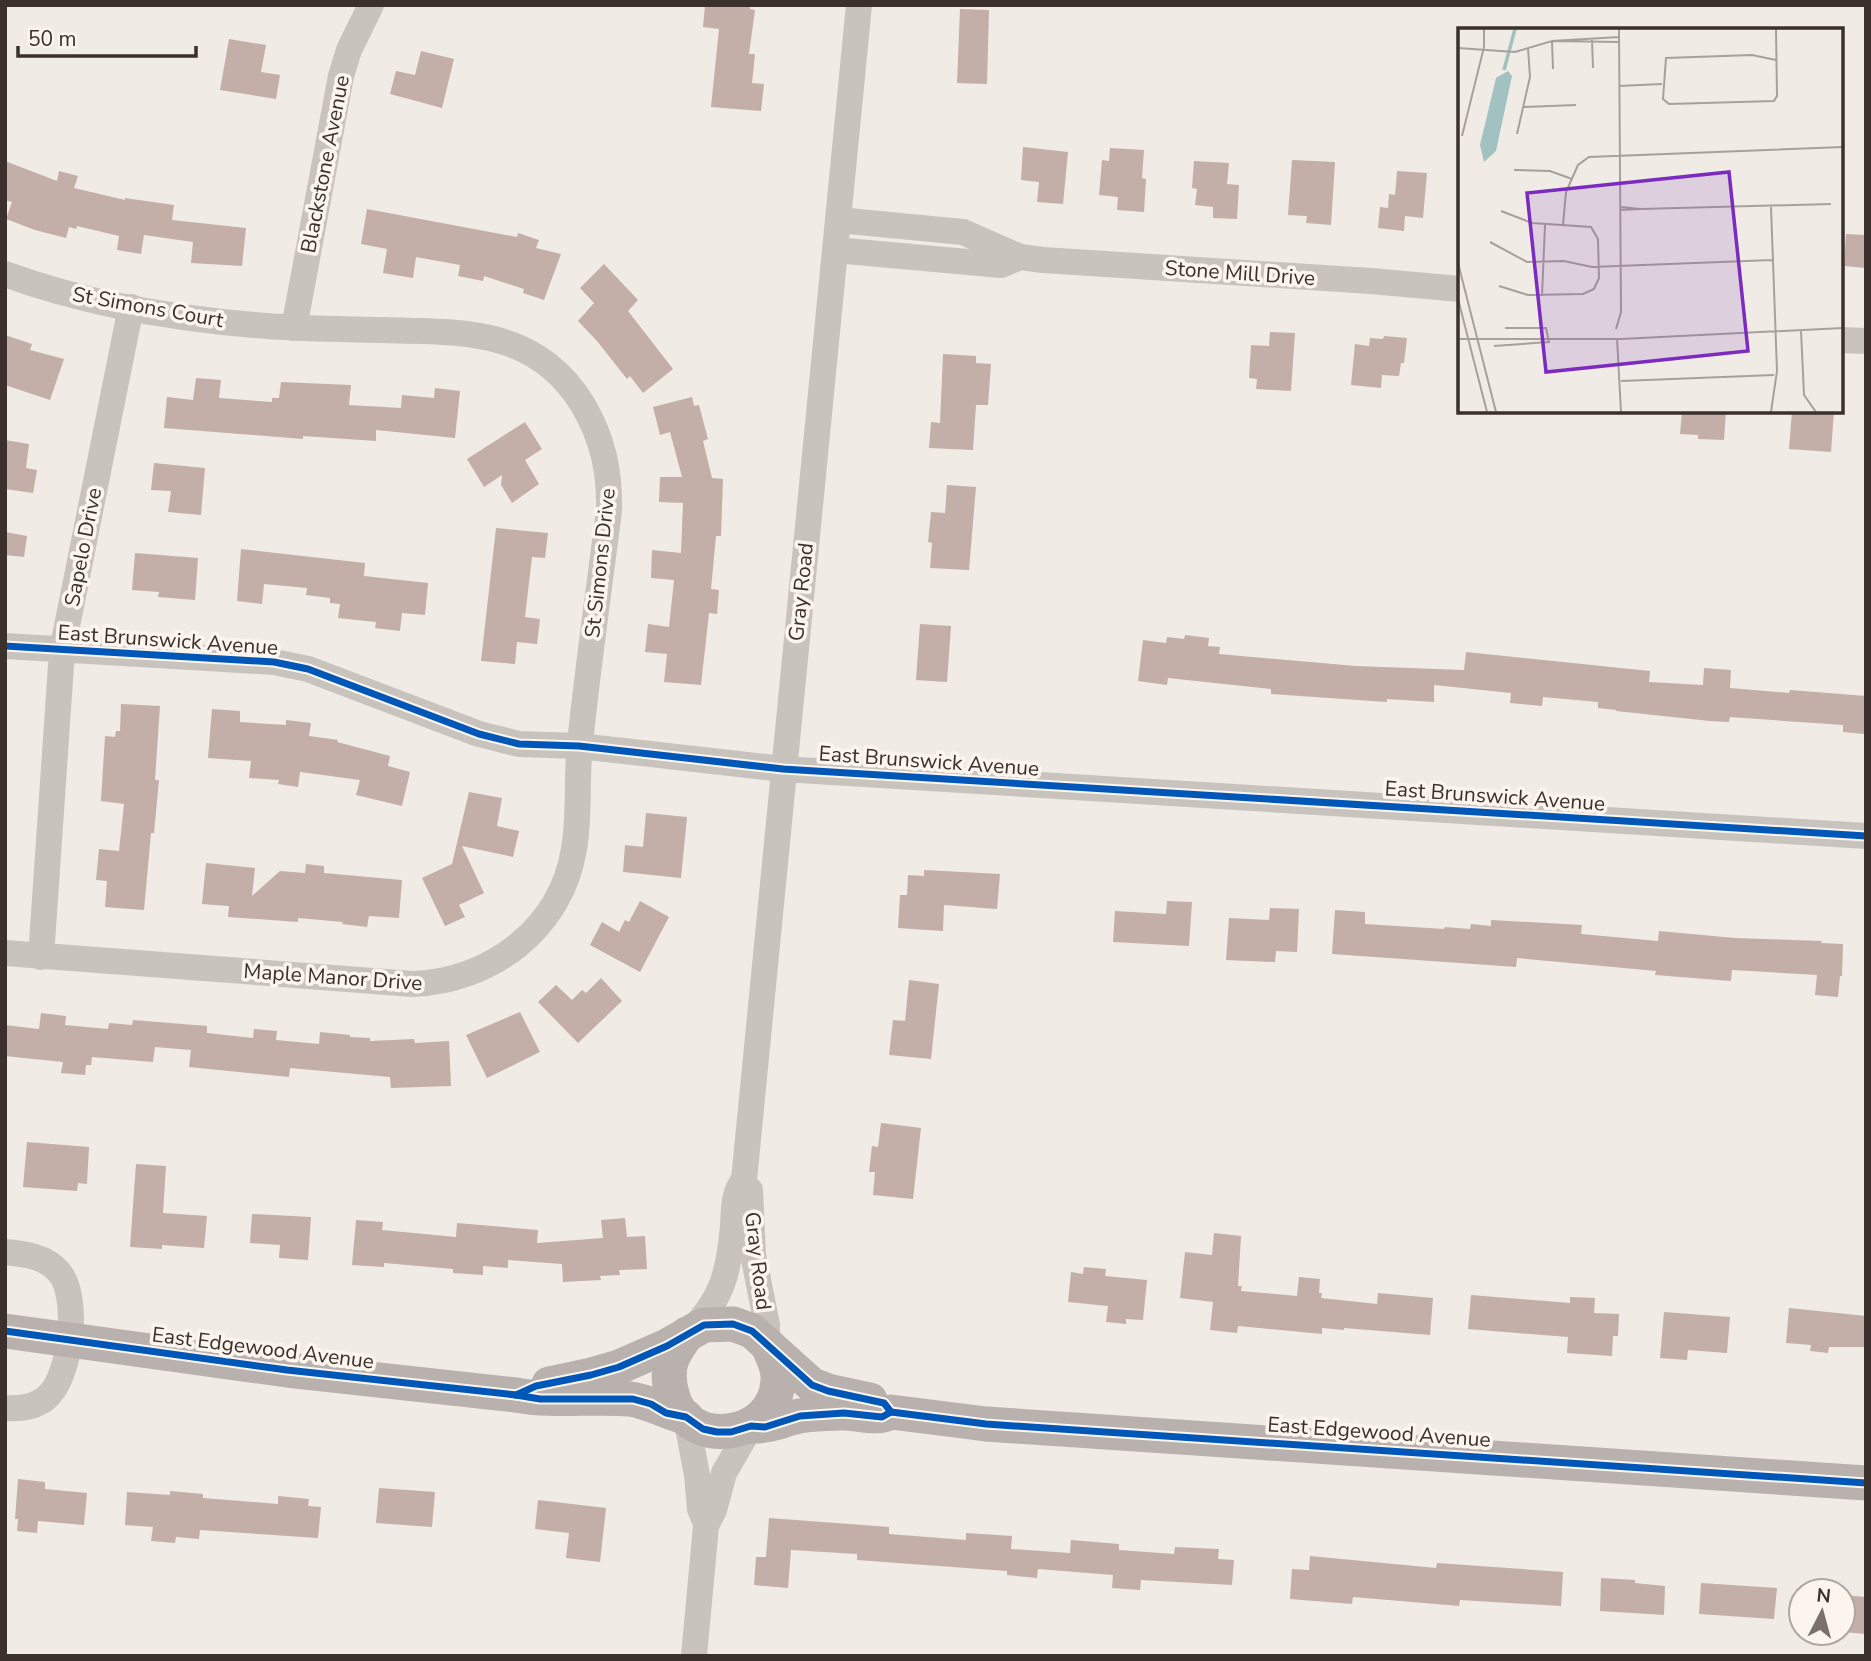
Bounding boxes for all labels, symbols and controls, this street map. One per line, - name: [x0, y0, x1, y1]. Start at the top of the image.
- scale bar: [18, 14, 196, 58]
- text: 50 m: [28, 25, 77, 53]
- inset map: [1458, 28, 1843, 413]
- street label: Blackstone Avenue: [294, 73, 356, 255]
- street label: Stone Mill Drive: [1164, 254, 1316, 292]
- street label: St Simons Court: [70, 280, 226, 334]
- street label: Sapelo Drive: [58, 485, 108, 609]
- street label: St Simons Drive: [578, 487, 622, 639]
- street label: Gray Road: [782, 541, 820, 643]
- street label: East Brunswick Avenue: [57, 618, 279, 662]
- street label: East Brunswick Avenue: [818, 739, 1040, 783]
- street label: East Brunswick Avenue: [1384, 774, 1606, 818]
- street label: Maple Manor Drive: [243, 957, 423, 997]
- street label: Gray Road: [738, 1210, 778, 1312]
- street label: East Edgewood Avenue: [150, 1320, 376, 1376]
- street label: East Edgewood Avenue: [1266, 1410, 1492, 1454]
- north arrow: [1787, 1577, 1857, 1647]
- text: N: [1815, 1582, 1832, 1610]

